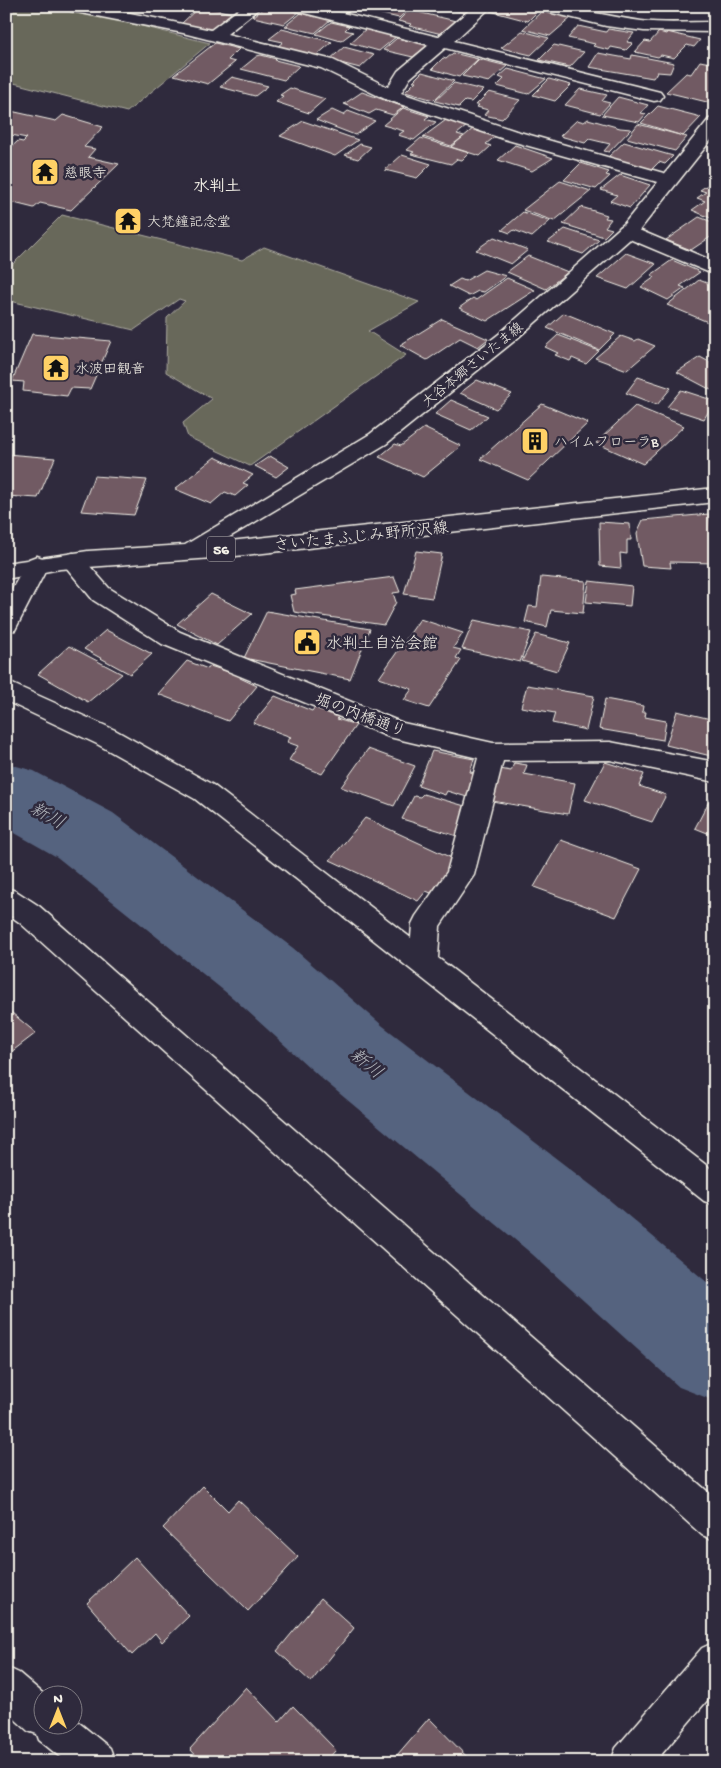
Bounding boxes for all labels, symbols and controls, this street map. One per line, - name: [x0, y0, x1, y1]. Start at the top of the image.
- temple icon: 慈眼寺: [30, 157, 60, 187]
- place label: 慈眼寺: [64, 166, 106, 183]
- district label: 水判土: [193, 177, 241, 198]
- temple icon: 大梵鐘記念堂: [113, 206, 143, 236]
- place label: 大梵鐘記念堂: [147, 214, 231, 232]
- street label: 大谷本郷さいたま線: [419, 320, 528, 412]
- temple icon: 水波田観音: [41, 353, 71, 383]
- place label: 水波田観音: [75, 362, 145, 379]
- building icon: ハイムフローラB: [520, 426, 550, 456]
- place label: ハイムフローラB: [554, 435, 659, 452]
- street label: さいたまふじみ野所沢線: [273, 518, 450, 557]
- road number: 56: [207, 536, 235, 562]
- public building icon: 水判土自治会館: [292, 627, 322, 657]
- place label: 水判土自治会館: [326, 634, 438, 655]
- street label: 堀の内橋通り: [312, 689, 409, 743]
- water label: 新川: [26, 798, 68, 835]
- water label: 新川: [345, 1045, 387, 1084]
- north arrow: [32, 1686, 82, 1736]
- text: N: [53, 1691, 63, 1708]

